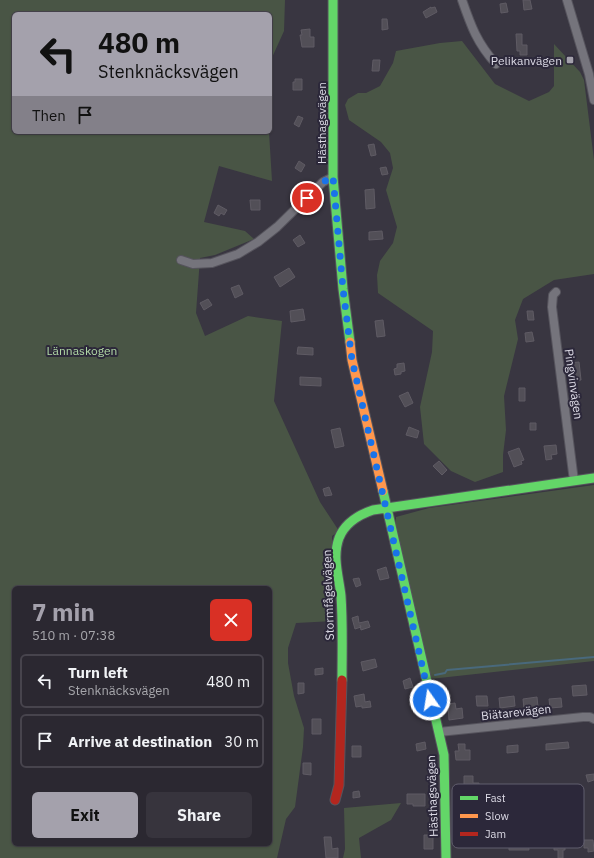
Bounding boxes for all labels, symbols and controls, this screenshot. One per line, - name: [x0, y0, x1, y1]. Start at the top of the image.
- text: 480 m: [98, 24, 180, 61]
- icon: left: [32, 28, 84, 80]
- place label: Pelikanvägen: [491, 53, 562, 68]
- marker: Pelikanvägen: [565, 55, 575, 65]
- text: Stenknäcksvägen: [98, 60, 239, 83]
- street label: Hästhagsvägen: [314, 82, 329, 164]
- icon: arrive: [74, 104, 96, 126]
- text: Then: [32, 106, 66, 125]
- pin: [290, 181, 324, 215]
- icon: arrive: [296, 187, 318, 209]
- park label: Lännaskogen: [47, 343, 117, 358]
- street label: Pingvinvägen: [562, 348, 586, 420]
- street label: Stormfågelvägen: [319, 549, 337, 641]
- text: 7 min: [32, 596, 95, 628]
- button: close: [210, 599, 252, 641]
- text: 510 m · 07:38: [32, 627, 115, 644]
- text: Turn left: [68, 663, 128, 682]
- icon: left: [34, 670, 56, 692]
- text: 480 m: [206, 672, 250, 691]
- position arrow: [409, 679, 451, 721]
- text: Stenknäcksvägen: [68, 682, 170, 699]
- street label: Biätarevägen: [480, 701, 552, 723]
- icon: arrive: [34, 730, 56, 752]
- text: Arrive at destination: [68, 732, 212, 751]
- text: 30 m: [224, 732, 259, 751]
- street label: Hästhagsvägen: [423, 755, 441, 837]
- legend: [452, 784, 584, 848]
- text: Fast: [485, 791, 506, 805]
- button: Exit: [32, 792, 138, 838]
- button: Share: [146, 792, 252, 838]
- text: Slow: [485, 809, 509, 823]
- text: Jam: [485, 827, 506, 841]

